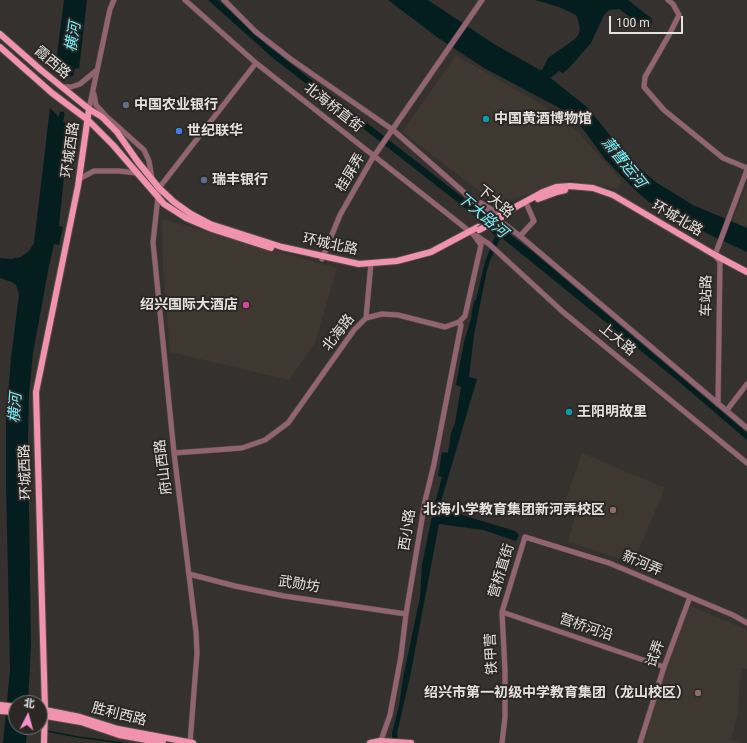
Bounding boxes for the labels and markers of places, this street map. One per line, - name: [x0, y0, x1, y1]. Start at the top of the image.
- place label: 中国农业银行: [134, 97, 218, 113]
- marker: 中国农业银行: [121, 100, 131, 110]
- place label: 中国黄酒博物馆: [494, 111, 592, 127]
- marker: 中国黄酒博物馆: [481, 114, 491, 124]
- place label: 世纪联华: [187, 123, 243, 139]
- marker: 世纪联华: [174, 126, 184, 136]
- place label: 瑞丰银行: [212, 172, 268, 188]
- marker: 瑞丰银行: [199, 175, 209, 185]
- place label: 绍兴国际大酒店: [140, 297, 238, 313]
- marker: 绍兴国际大酒店: [241, 300, 251, 310]
- place label: 王阳明故里: [577, 404, 647, 420]
- marker: 王阳明故里: [564, 407, 574, 417]
- place label: 北海小学教育集团新河弄校区: [423, 502, 605, 518]
- marker: 北海小学教育集团新河弄校区: [608, 505, 618, 515]
- place label: 绍兴市第一初级中学教育集团（龙山校区）: [424, 685, 690, 701]
- marker: 绍兴市第一初级中学教育集团（龙山校区）: [693, 688, 703, 698]

